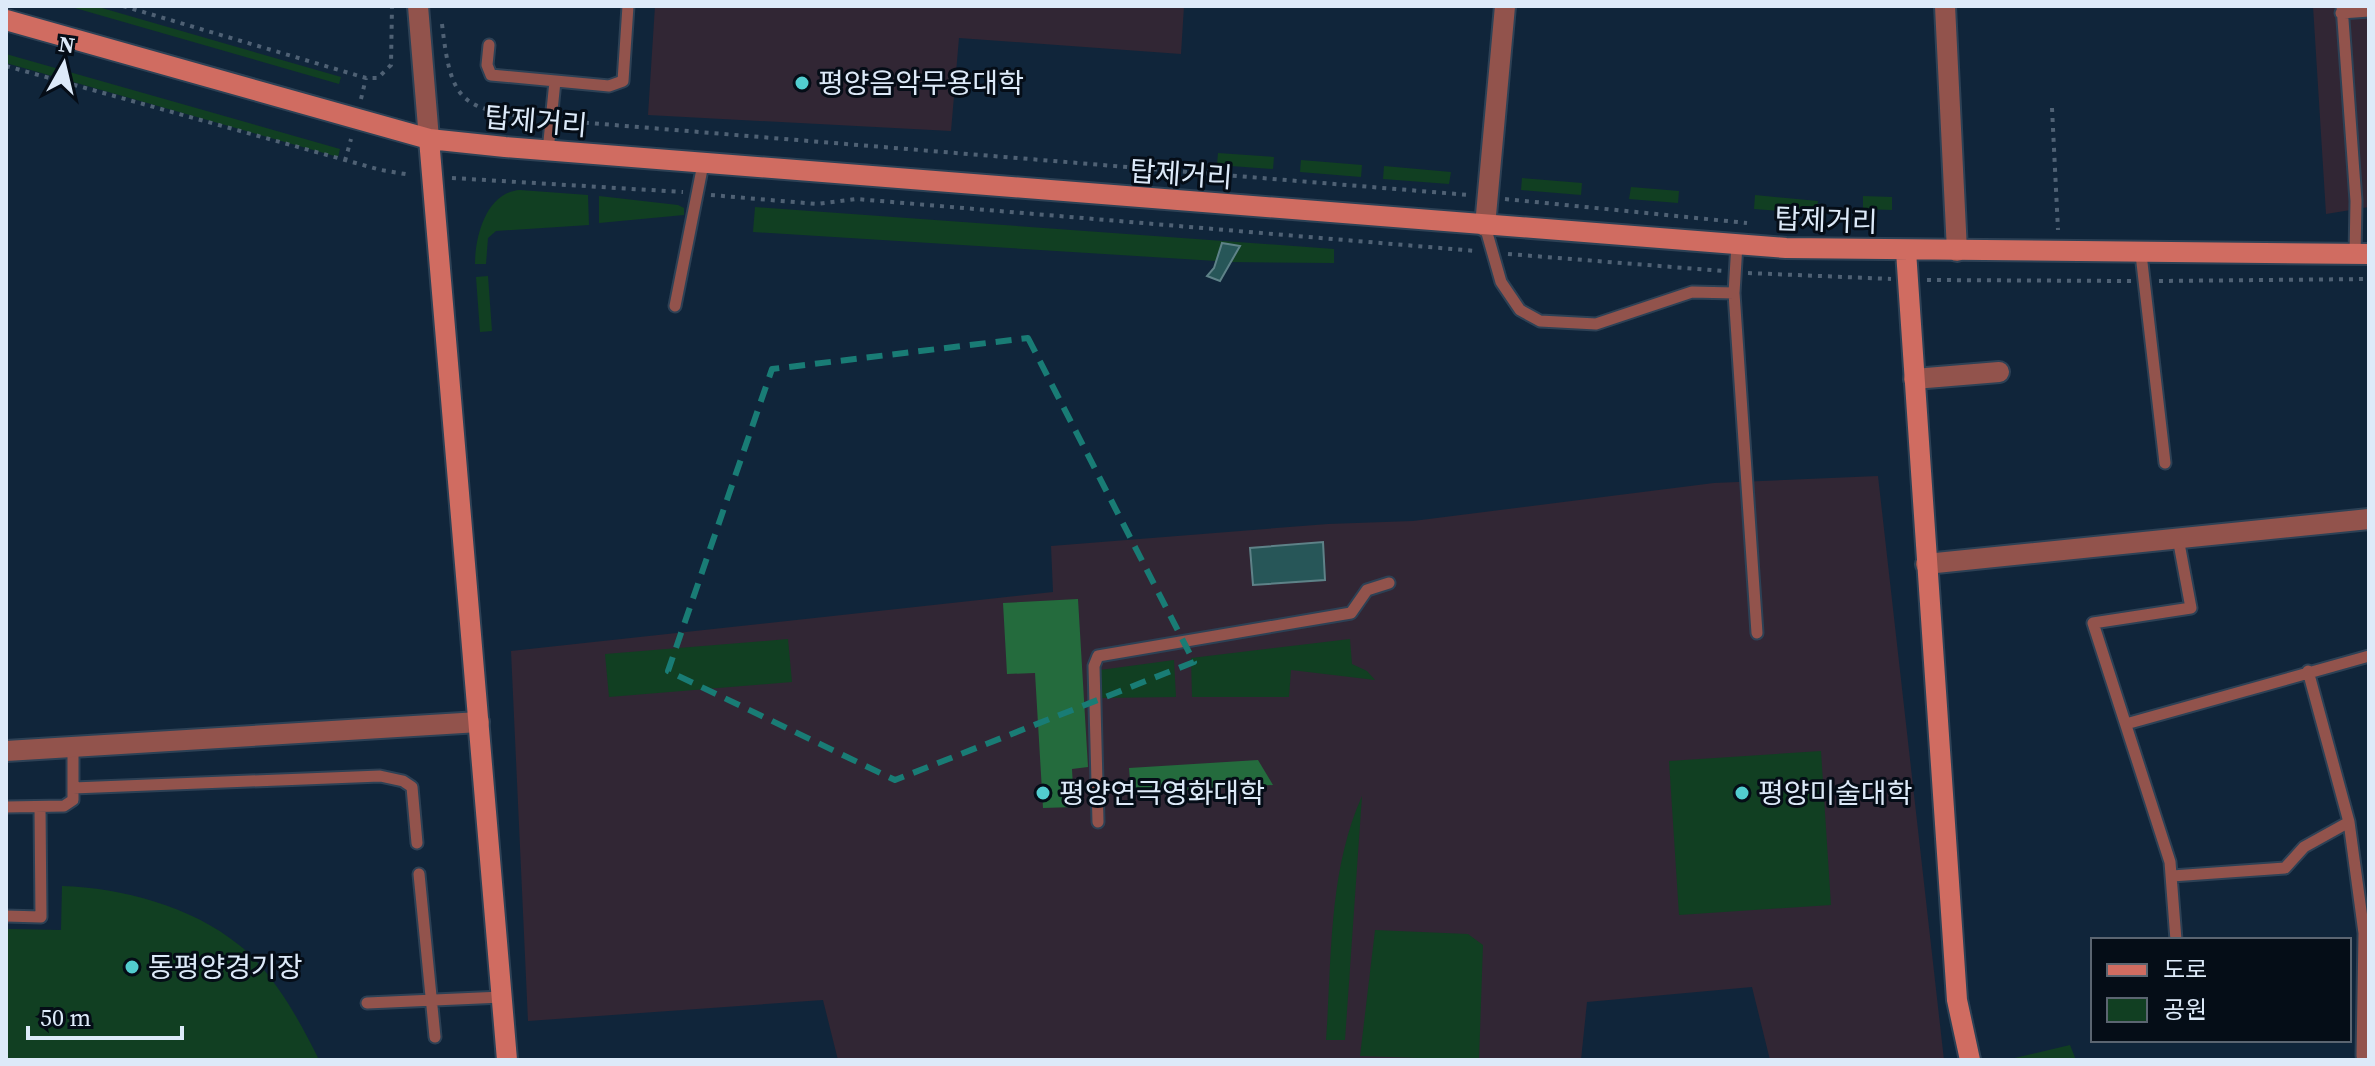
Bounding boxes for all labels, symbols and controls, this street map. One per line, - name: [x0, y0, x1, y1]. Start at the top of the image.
- north arrow: [24, 24, 104, 104]
- text: N: [57, 28, 77, 60]
- place label: 평양음악무용대학: [818, 64, 1024, 102]
- marker: 평양음악무용대학: [793, 74, 811, 92]
- street label: 탑제거리: [483, 98, 589, 144]
- street label: 탑제거리: [1128, 151, 1234, 197]
- street label: 탑제거리: [1774, 199, 1878, 241]
- place label: 평양연극영화대학: [1059, 774, 1265, 812]
- place label: 평양미술대학: [1758, 774, 1913, 812]
- marker: 평양연극영화대학: [1034, 784, 1052, 802]
- marker: 평양미술대학: [1733, 784, 1751, 802]
- legend: [2091, 938, 2351, 1042]
- place label: 동평양경기장: [148, 948, 303, 986]
- text: 도로: [2163, 953, 2207, 986]
- marker: 동평양경기장: [123, 958, 141, 976]
- scale bar: [28, 990, 182, 1040]
- text: 공원: [2163, 993, 2207, 1026]
- text: 50 m: [40, 1001, 91, 1034]

